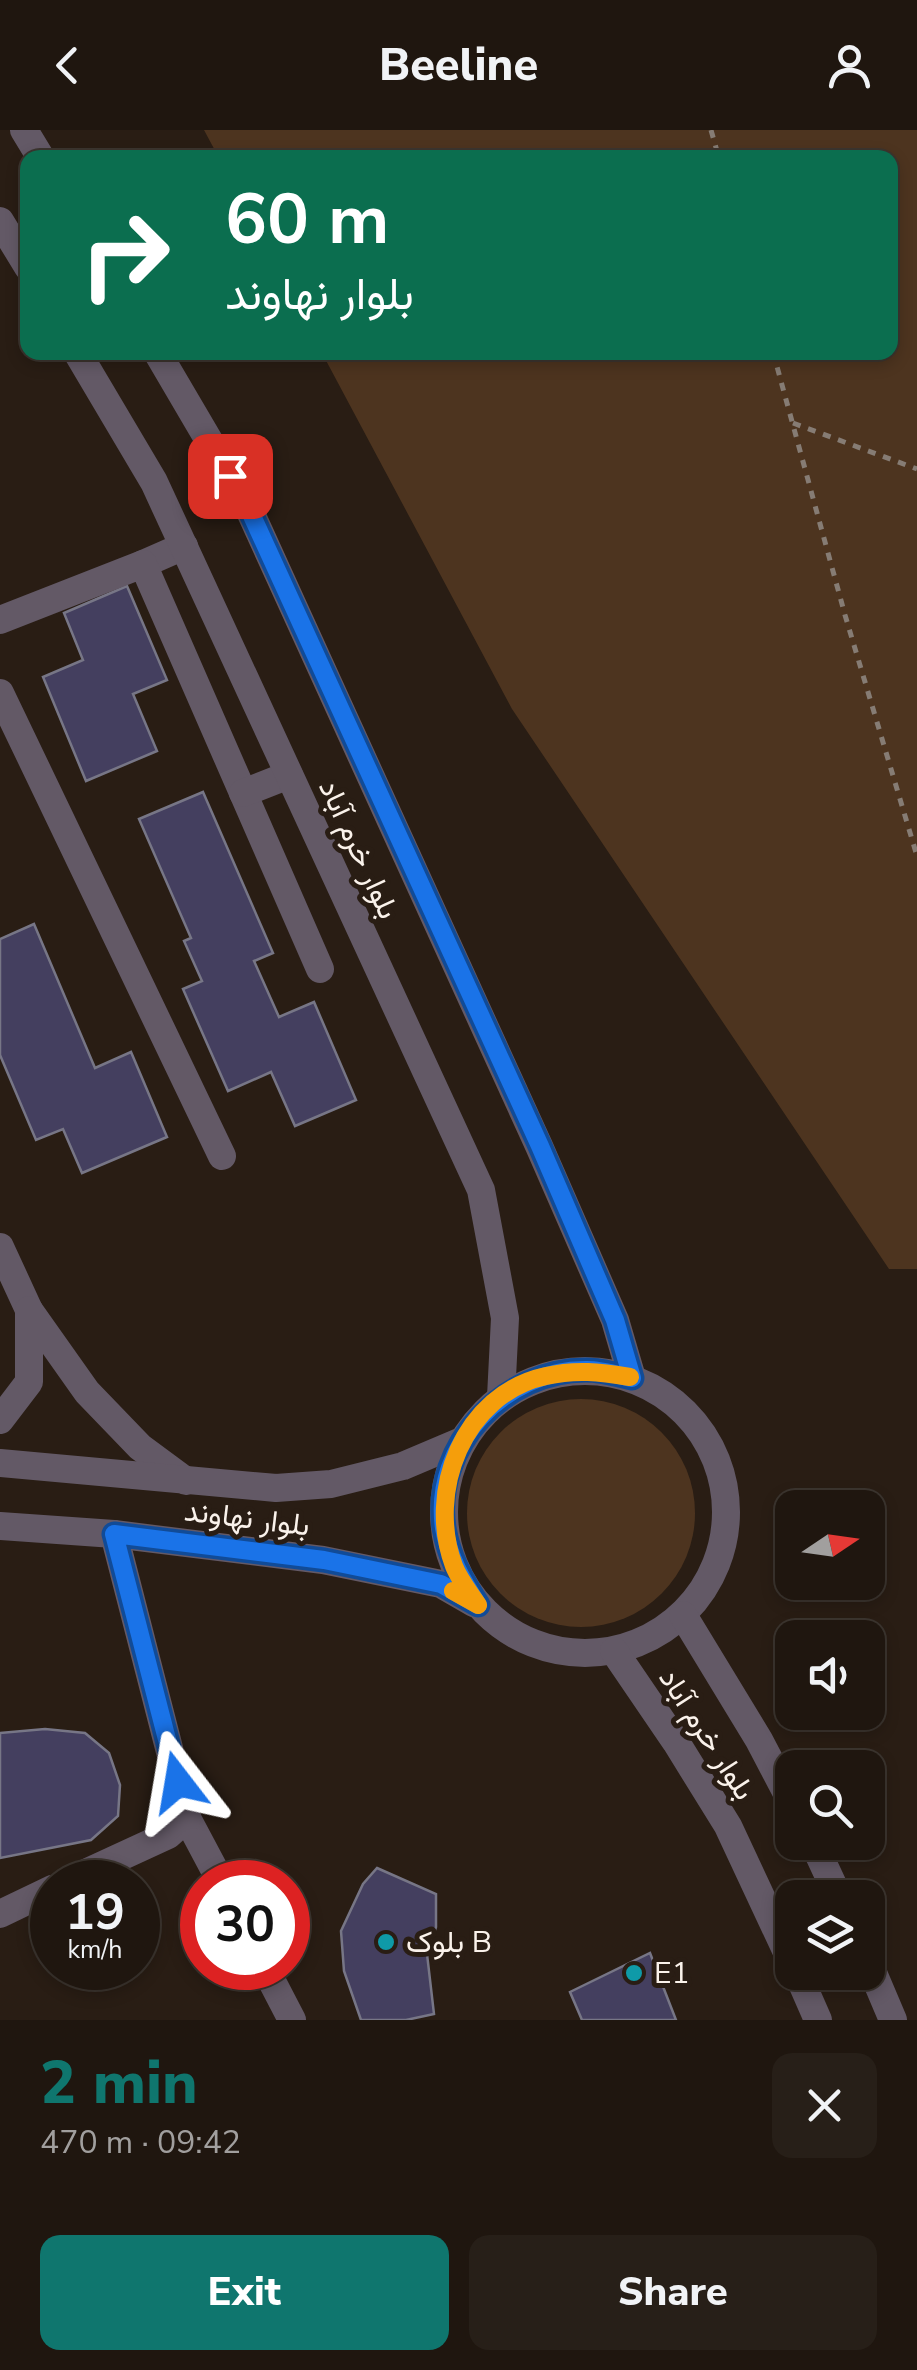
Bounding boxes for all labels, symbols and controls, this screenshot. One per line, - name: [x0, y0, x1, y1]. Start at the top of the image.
- text: Beeline: [379, 35, 538, 96]
- icon: back: [40, 38, 95, 93]
- icon: person: [822, 38, 877, 93]
- text: 60 m: [225, 172, 389, 268]
- icon: right: [60, 190, 190, 320]
- text: بلوار نهاوند: [225, 264, 414, 325]
- pin: [188, 434, 273, 519]
- icon: arrive: [203, 449, 258, 504]
- street label: بلوار خرم آباد: [308, 773, 409, 926]
- street label: بلوار نهاوند: [182, 1490, 312, 1547]
- north arrow: [775, 1490, 885, 1600]
- map controls: [775, 1490, 885, 1990]
- button: sound: [775, 1620, 885, 1730]
- street label: بلوار خرم آباد: [649, 1660, 765, 1808]
- position arrow: [126, 1730, 230, 1834]
- button: search: [775, 1750, 885, 1860]
- speed limit sign: 30: [180, 1860, 310, 1990]
- text: 19: [65, 1878, 125, 1947]
- button: layers: [775, 1880, 885, 1990]
- place label: بلوک B: [406, 1922, 492, 1963]
- marker: بلوک B: [375, 1931, 397, 1953]
- text: km/h: [67, 1933, 123, 1967]
- place label: E1: [654, 1953, 690, 1994]
- marker: E1: [623, 1962, 645, 1984]
- text: 2 min: [40, 2042, 198, 2124]
- button: close: [772, 2053, 877, 2158]
- text: 470 m · 09:42: [40, 2121, 241, 2164]
- button: Exit: [40, 2235, 449, 2350]
- button: Share: [469, 2235, 877, 2350]

